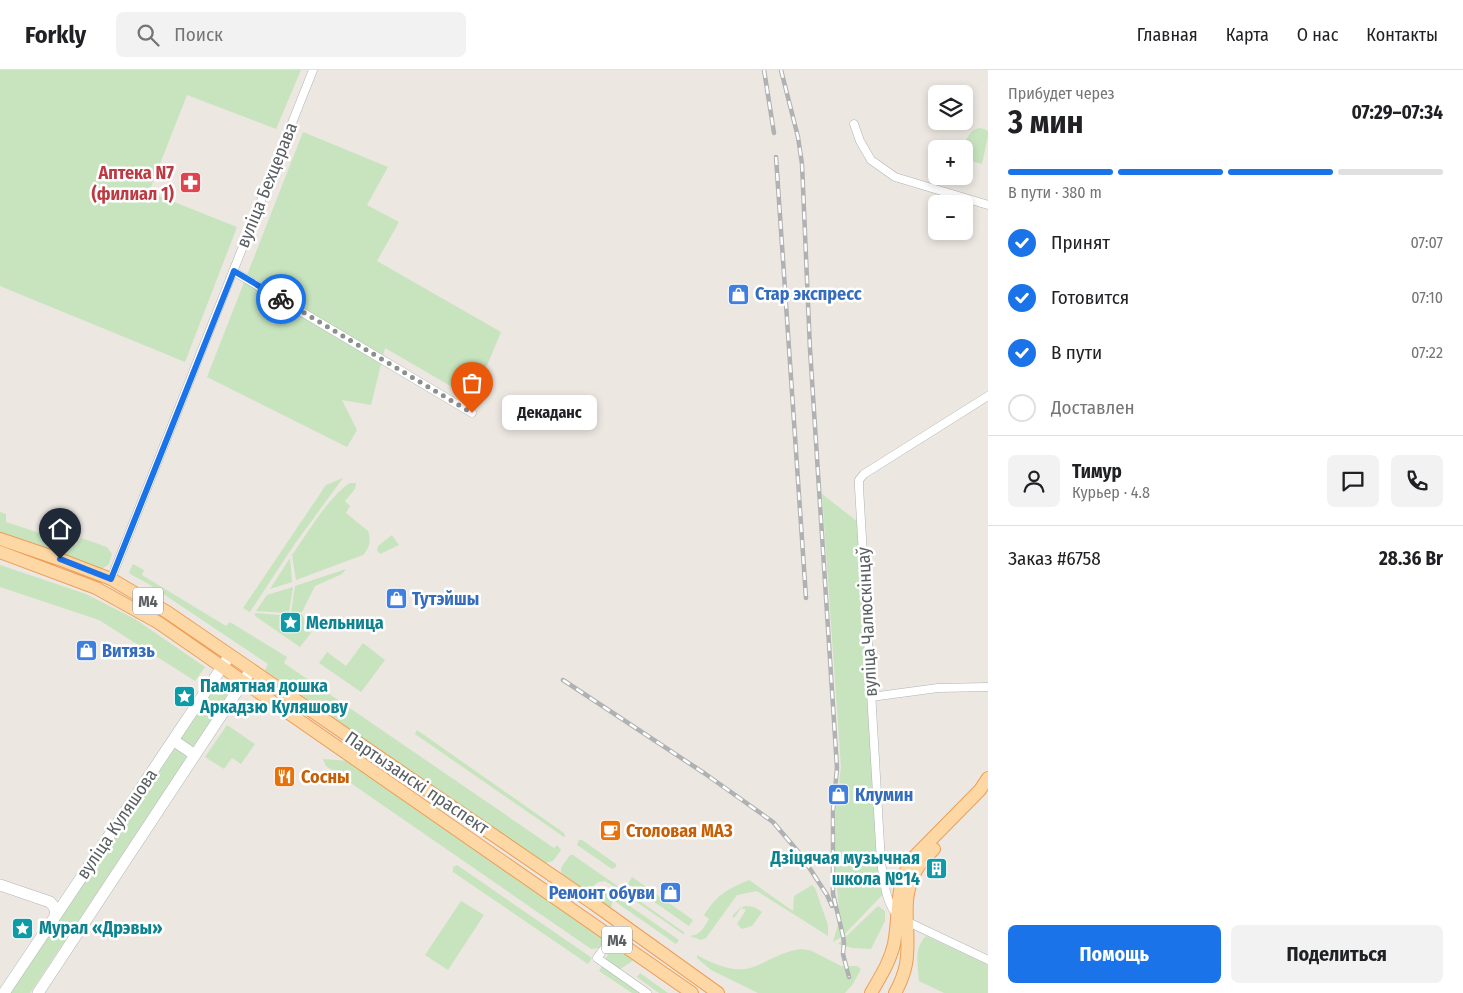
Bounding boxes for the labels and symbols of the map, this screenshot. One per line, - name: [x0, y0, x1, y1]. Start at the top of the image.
- street label: вуліца Бехцерава: [232, 119, 302, 251]
- place label: Аптека N7 (филиал 1): [91, 162, 175, 205]
- pharmacy icon: Аптека N7 (филиал 1): [178, 171, 202, 195]
- courier: [256, 274, 306, 324]
- shop icon: Стар экспресс: [727, 282, 751, 306]
- place label: Стар экспресс: [755, 283, 862, 305]
- pin: [451, 362, 493, 413]
- callout: Декаданс: [502, 396, 597, 430]
- pin: [39, 508, 81, 559]
- street label: вуліца Чалюскінцаў: [852, 546, 882, 698]
- shop icon: Тутэйшы: [384, 587, 408, 611]
- road number: М4: [133, 588, 163, 614]
- place label: Тутэйшы: [412, 588, 479, 610]
- place icon: Мельница: [278, 611, 302, 635]
- place label: Мельница: [306, 612, 384, 634]
- shop icon: Витязь: [74, 639, 98, 663]
- place label: Витязь: [102, 640, 155, 662]
- place label: Памятная дошка Аркадзю Куляшову: [199, 675, 348, 718]
- place icon: Памятная дошка Аркадзю Куляшову: [172, 684, 196, 708]
- street label: Партызанскі праспект: [341, 727, 494, 840]
- street label: вуліца Куляшова: [72, 764, 162, 883]
- restaurant icon: Сосны: [273, 765, 297, 789]
- place label: Сосны: [301, 766, 350, 788]
- shop icon: Клумин: [827, 783, 851, 807]
- place label: Клумин: [855, 784, 913, 806]
- cafe icon: Столовая МАЗ: [598, 819, 622, 843]
- place label: Столовая МАЗ: [626, 820, 733, 842]
- place label: Дзіцячая музычная школа №14: [769, 847, 920, 890]
- building icon: Дзіцячая музычная школа №14: [924, 856, 948, 880]
- shop icon: Ремонт обуви: [659, 881, 683, 905]
- place label: Ремонт обуви: [549, 882, 655, 904]
- place icon: Мурал «Дрэвы»: [11, 916, 35, 940]
- place label: Мурал «Дрэвы»: [39, 917, 163, 939]
- road number: М4: [602, 926, 632, 954]

